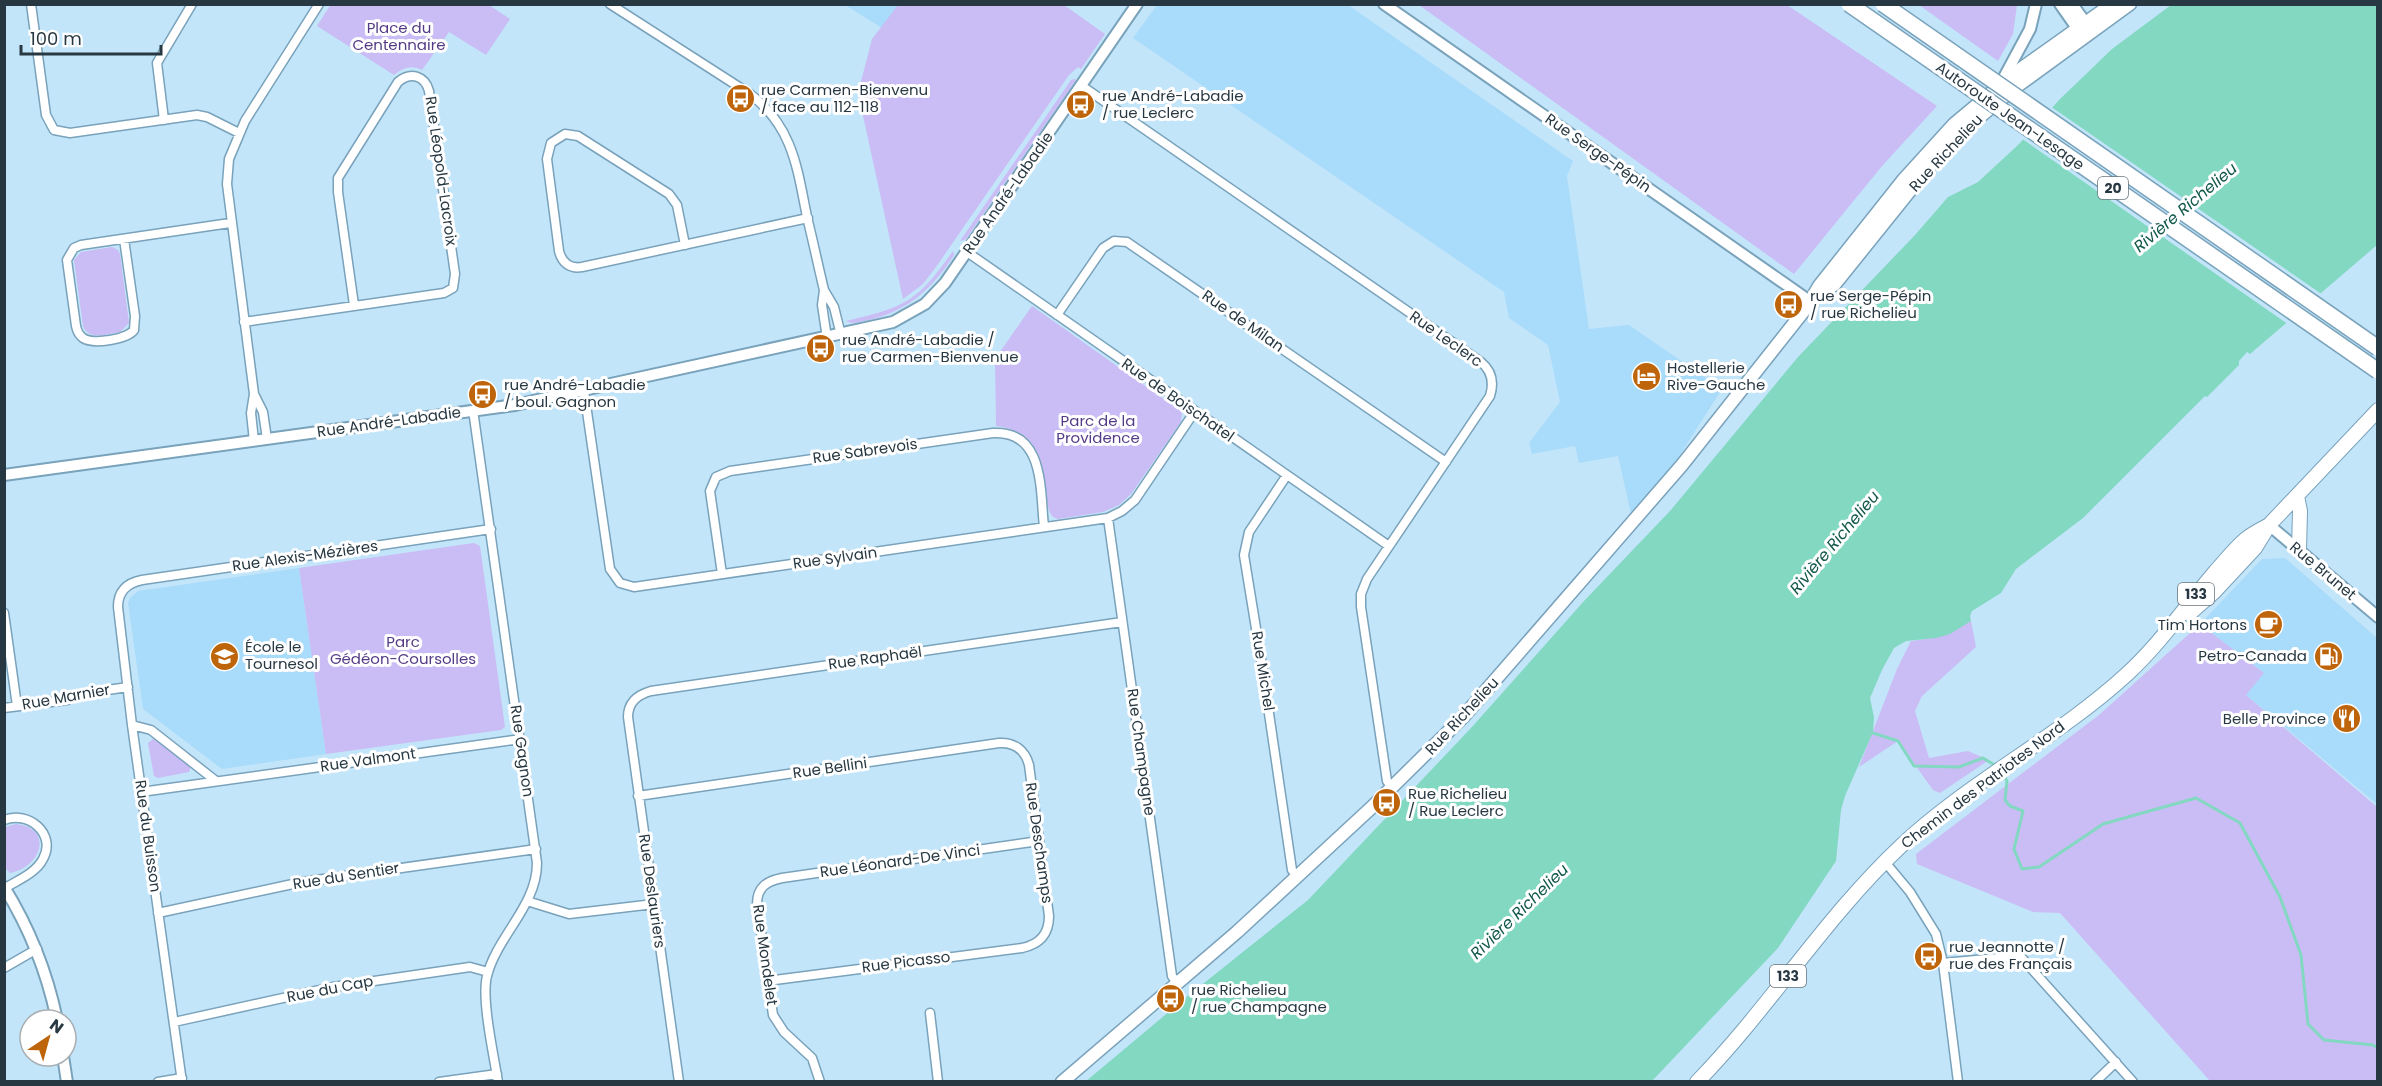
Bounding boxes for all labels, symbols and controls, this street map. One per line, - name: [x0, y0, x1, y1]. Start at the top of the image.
- park label: Place du Centennaire: [352, 17, 446, 55]
- scale bar: [21, 18, 160, 56]
- text: 100 m: [30, 26, 82, 51]
- street label: Autoroute Jean-Lesage: [1932, 56, 2089, 175]
- place label: rue Carmen-Bienvenu / face au 112-118: [761, 79, 928, 117]
- bus stop icon: rue Carmen-Bienvenu / face au 112-118: [724, 83, 756, 115]
- place label: rue André-Labadie / rue Leclerc: [1102, 85, 1244, 123]
- bus stop icon: rue André-Labadie / rue Leclerc: [1065, 89, 1097, 121]
- street label: Rue Léopold-Lacroix: [421, 95, 462, 247]
- street label: Rue Serge-Pépin: [1541, 108, 1655, 197]
- street label: Rue Richelieu: [1904, 109, 1987, 196]
- street label: Rue André-Labadie: [957, 127, 1058, 258]
- water label: Rivière Richelieu: [2129, 157, 2242, 258]
- road number: 20: [2098, 177, 2128, 199]
- street label: Rue de Milan: [1198, 285, 1288, 357]
- place label: rue Serge-Pépin / rue Richelieu: [1810, 285, 1931, 323]
- bus stop icon: rue Serge-Pépin / rue Richelieu: [1773, 289, 1805, 321]
- street label: Rue Leclerc: [1406, 306, 1487, 371]
- place label: rue André-Labadie / rue Carmen-Bienvenue: [842, 329, 1018, 367]
- bus stop icon: rue André-Labadie / rue Carmen-Bienvenue: [805, 333, 837, 365]
- street label: Rue de Boischatel: [1118, 353, 1239, 446]
- place label: Hostellerie Rive-Gauche: [1667, 357, 1765, 395]
- hotel icon: Hostellerie Rive-Gauche: [1630, 361, 1662, 393]
- place label: rue André-Labadie / boul. Gagnon: [504, 374, 646, 412]
- bus stop icon: rue André-Labadie / boul. Gagnon: [467, 378, 499, 410]
- street label: Rue André-Labadie: [316, 401, 462, 442]
- park label: Parc de la Providence: [1056, 410, 1140, 448]
- street label: Rue Sabrevois: [811, 433, 919, 468]
- water label: Rivière Richelieu: [1784, 486, 1885, 599]
- street label: Rue Alexis-Mézières: [231, 535, 379, 576]
- street label: Rue Brunet: [2286, 537, 2361, 605]
- street label: Rue Sylvain: [791, 541, 878, 574]
- road number: 133: [2178, 583, 2214, 605]
- cafe icon: Tim Hortons: [2252, 609, 2284, 641]
- place label: Tim Hortons: [2158, 614, 2247, 635]
- street label: Rue Michel: [1247, 630, 1280, 712]
- park label: Parc Gédéon-Coursolles: [330, 631, 476, 669]
- place label: École le Tournesol: [245, 636, 318, 674]
- school or university icon: École le Tournesol: [208, 640, 240, 672]
- fuel station icon: Petro-Canada: [2312, 640, 2344, 672]
- street label: Rue Raphaël: [827, 641, 923, 674]
- place label: Petro-Canada: [2198, 645, 2307, 666]
- street label: Rue Richelieu: [1420, 672, 1503, 759]
- street label: Rue Marnier: [20, 678, 112, 715]
- street label: Rue Champagne: [1122, 687, 1161, 817]
- restaurant icon: Belle Province: [2331, 703, 2363, 735]
- street label: Rue Gagnon: [506, 704, 539, 798]
- place label: Belle Province: [2223, 708, 2326, 729]
- street label: Chemin des Patriotes Nord: [1896, 716, 2069, 853]
- street label: Rue Valmont: [319, 742, 417, 777]
- street label: Rue Bellini: [791, 752, 868, 783]
- street label: Rue du Buisson: [130, 778, 167, 893]
- street label: Rue Deschamps: [1021, 781, 1058, 905]
- place label: Rue Richelieu / Rue Leclerc: [1408, 783, 1507, 821]
- bus stop icon: Rue Richelieu / Rue Leclerc: [1371, 787, 1403, 819]
- street label: Rue Deslauriers: [634, 832, 671, 950]
- street label: Rue Léonard-De Vinci: [819, 839, 981, 882]
- street label: Rue du Sentier: [291, 857, 401, 894]
- water label: Rivière Richelieu: [1465, 858, 1574, 964]
- street label: Rue Mondelet: [748, 903, 783, 1007]
- place label: rue Jeannotte / rue des Français: [1949, 936, 2073, 974]
- bus stop icon: rue Jeannotte / rue des Français: [1912, 940, 1944, 972]
- street label: Rue Picasso: [861, 946, 951, 977]
- road number: 133: [1770, 965, 1806, 987]
- street label: Rue du Cap: [285, 970, 375, 1007]
- place label: rue Richelieu / rue Champagne: [1191, 979, 1327, 1017]
- bus stop icon: rue Richelieu / rue Champagne: [1154, 983, 1186, 1015]
- north arrow: [18, 1008, 78, 1068]
- text: N: [45, 1013, 68, 1039]

